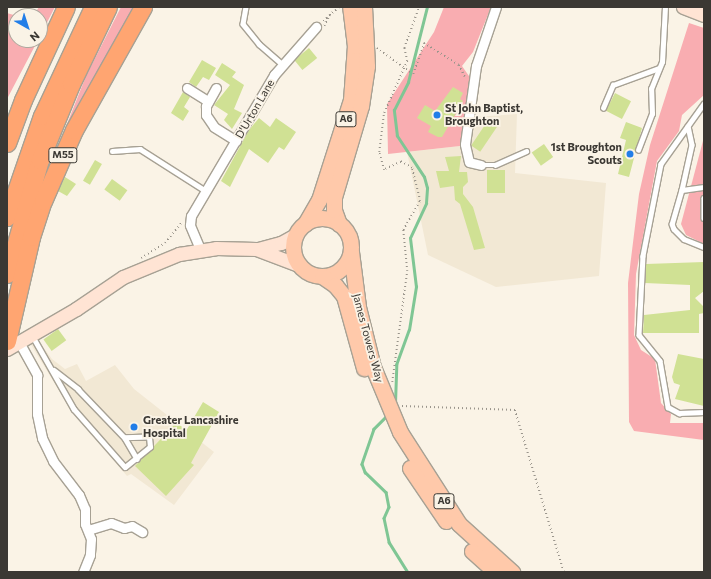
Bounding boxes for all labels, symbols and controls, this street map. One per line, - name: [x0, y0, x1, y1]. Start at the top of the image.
- north arrow: [8, 8, 48, 48]
- text: N: [28, 29, 43, 45]
- street label: D'Urton Lane: [233, 77, 277, 141]
- place label: St John Baptist, Broughton: [445, 102, 523, 128]
- marker: St John Baptist, Broughton: [432, 110, 442, 120]
- road number: A6: [335, 111, 357, 127]
- place label: 1st Broughton Scouts: [551, 141, 622, 167]
- road number: M55: [48, 147, 78, 163]
- marker: 1st Broughton Scouts: [625, 149, 635, 159]
- street label: James Towers Way: [350, 292, 386, 384]
- place label: Greater Lancashire Hospital: [143, 414, 238, 440]
- marker: Greater Lancashire Hospital: [128, 421, 140, 433]
- road number: A6: [433, 493, 455, 509]

